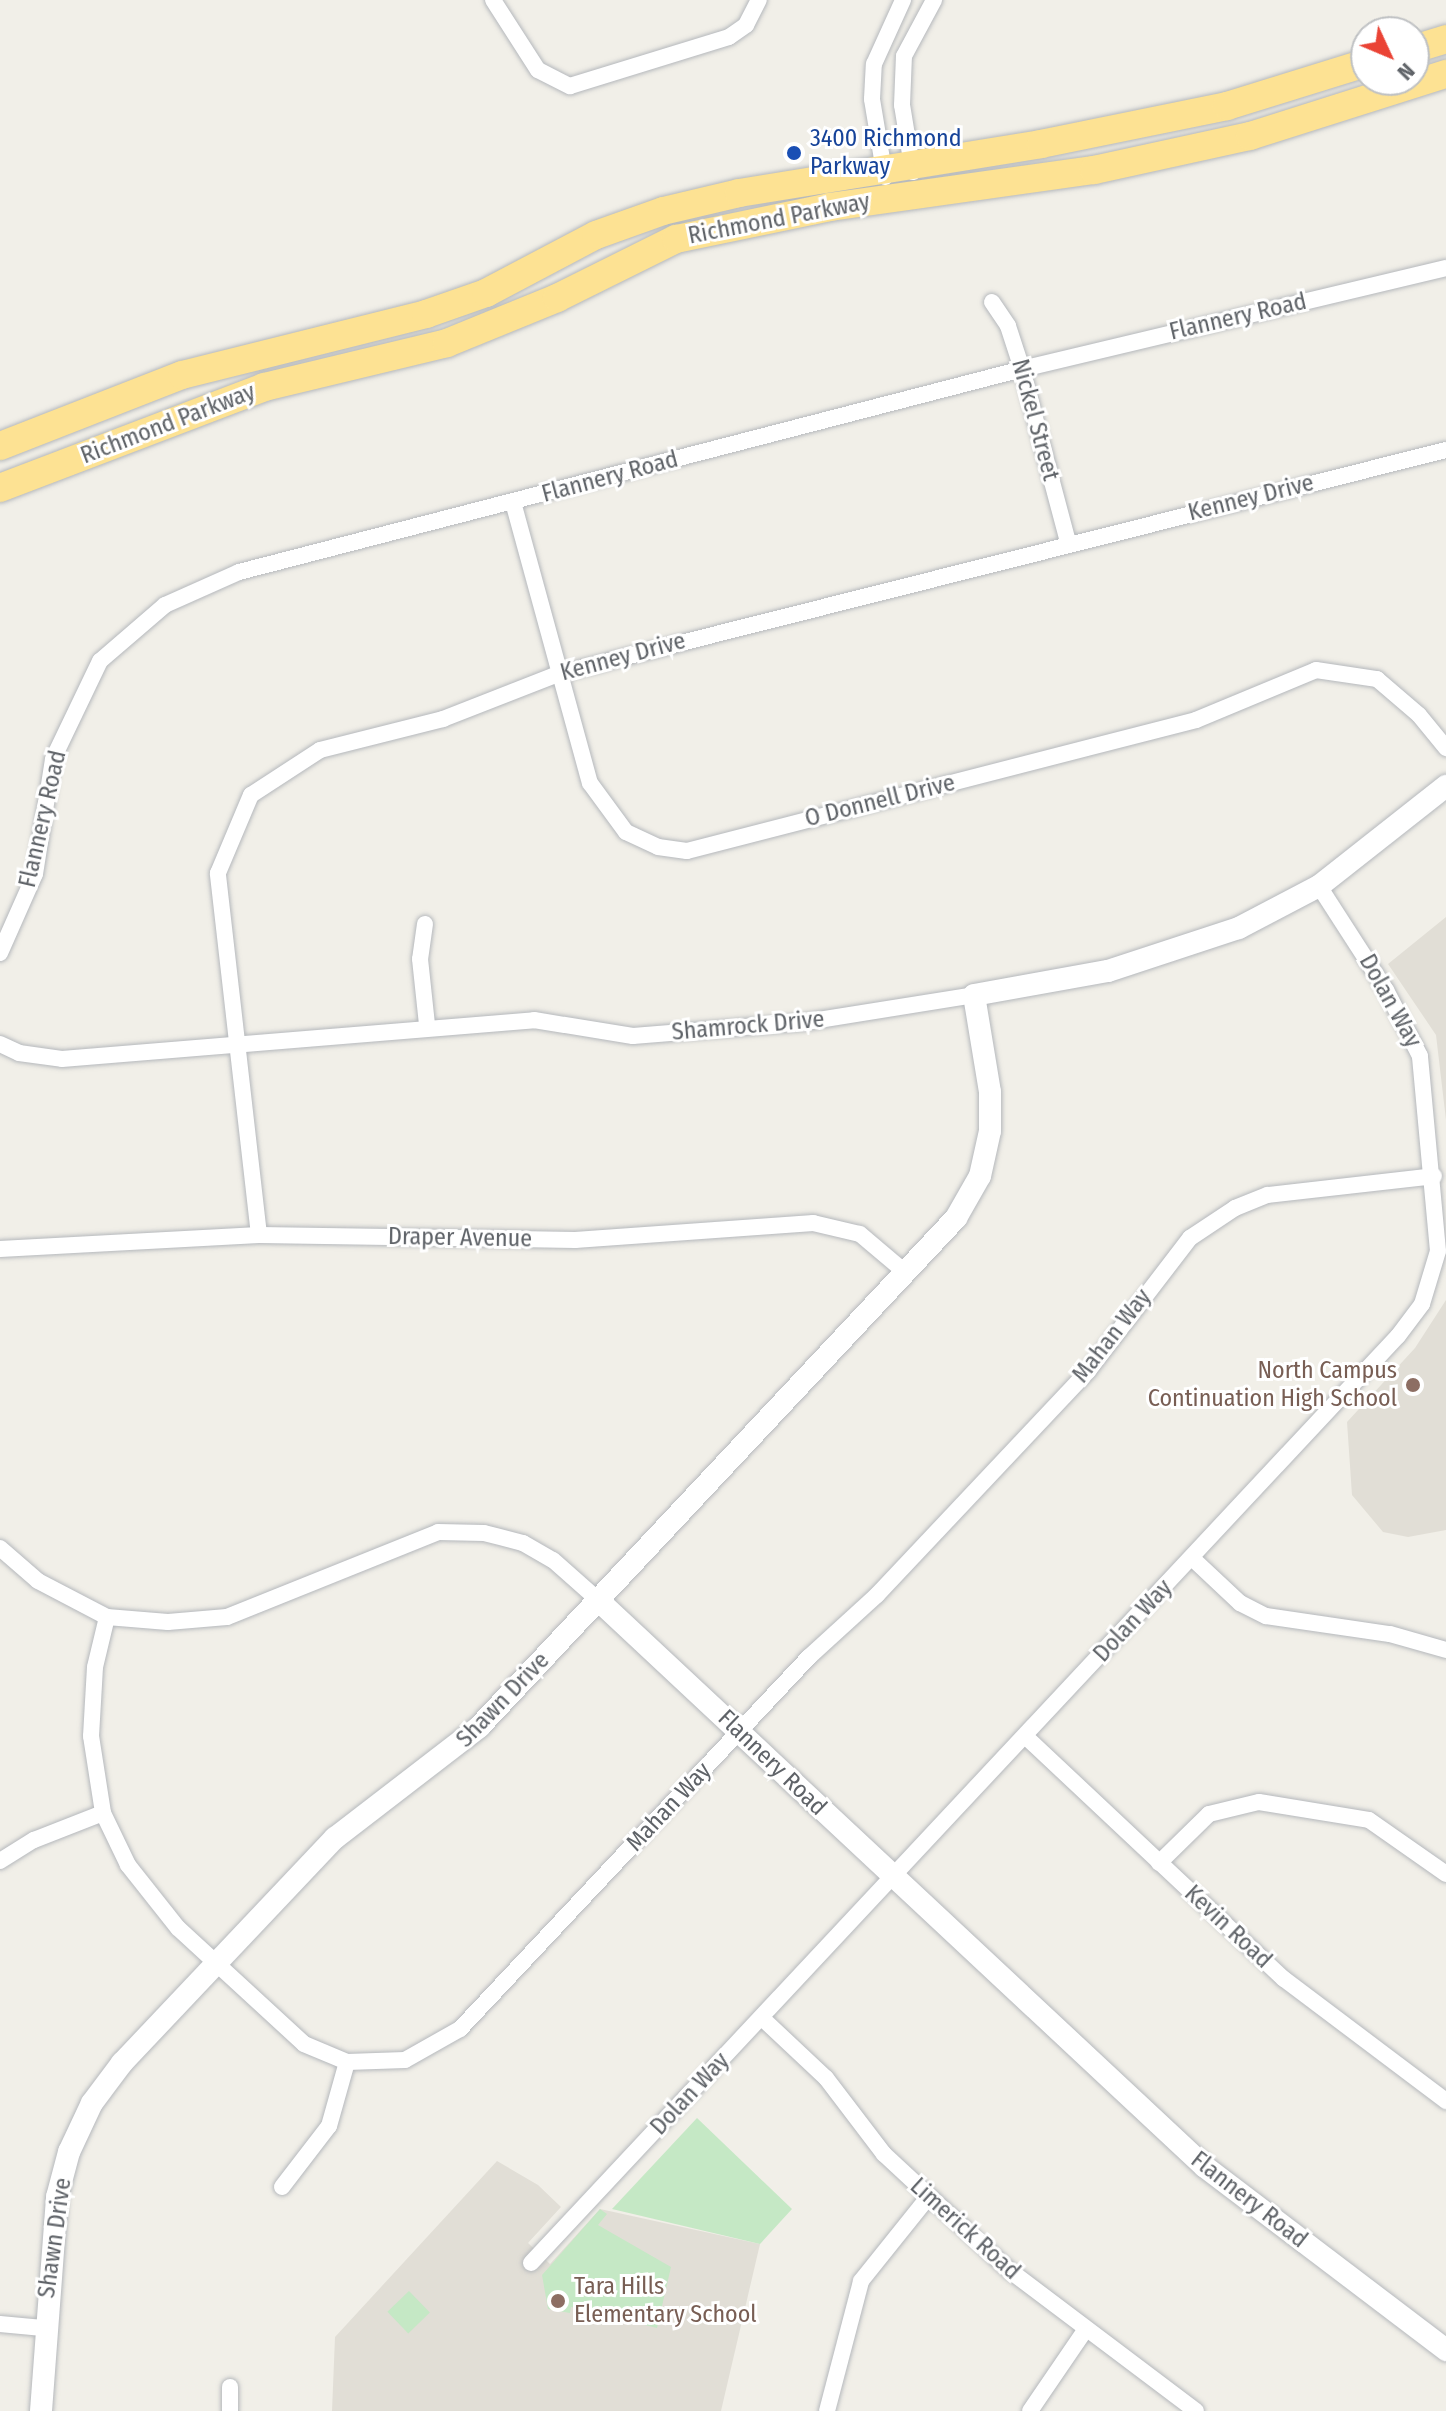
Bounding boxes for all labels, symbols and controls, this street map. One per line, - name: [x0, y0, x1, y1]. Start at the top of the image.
- north arrow: [1350, 16, 1430, 96]
- text: N: [1392, 58, 1420, 86]
- place label: 3400 Richmond Parkway: [810, 125, 962, 181]
- marker: 3400 Richmond Parkway: [785, 144, 803, 162]
- street label: Richmond Parkway: [686, 187, 872, 251]
- street label: Flannery Road: [1167, 287, 1309, 347]
- street label: Nickel Street: [1005, 356, 1065, 484]
- street label: Richmond Parkway: [77, 378, 259, 470]
- street label: Flannery Road: [539, 445, 681, 509]
- street label: Kenney Drive: [1185, 468, 1317, 528]
- street label: Kenney Drive: [557, 626, 689, 688]
- street label: Flannery Road: [13, 748, 73, 890]
- street label: O Donnell Drive: [802, 768, 958, 834]
- street label: Dolan Way: [1353, 949, 1427, 1053]
- street label: Shamrock Drive: [671, 1005, 825, 1047]
- street label: Draper Avenue: [388, 1222, 532, 1254]
- street label: Mahan Way: [1067, 1283, 1157, 1389]
- place label: North Campus Continuation High School: [1148, 1357, 1397, 1413]
- marker: North Campus Continuation High School: [1404, 1376, 1422, 1394]
- street label: Dolan Way: [1088, 1574, 1178, 1668]
- street label: Shawn Drive: [451, 1646, 555, 1754]
- street label: Flannery Road: [712, 1704, 832, 1822]
- street label: Mahan Way: [621, 1757, 717, 1857]
- street label: Kevin Road: [1178, 1879, 1278, 1975]
- street label: Dolan Way: [645, 2047, 735, 2141]
- street label: Flannery Road: [1185, 2146, 1313, 2254]
- street label: Limerick Road: [904, 2172, 1026, 2286]
- street label: Shawn Drive: [32, 2176, 78, 2300]
- place label: Tara Hills Elementary School: [574, 2273, 757, 2329]
- marker: Tara Hills Elementary School: [549, 2292, 567, 2310]

